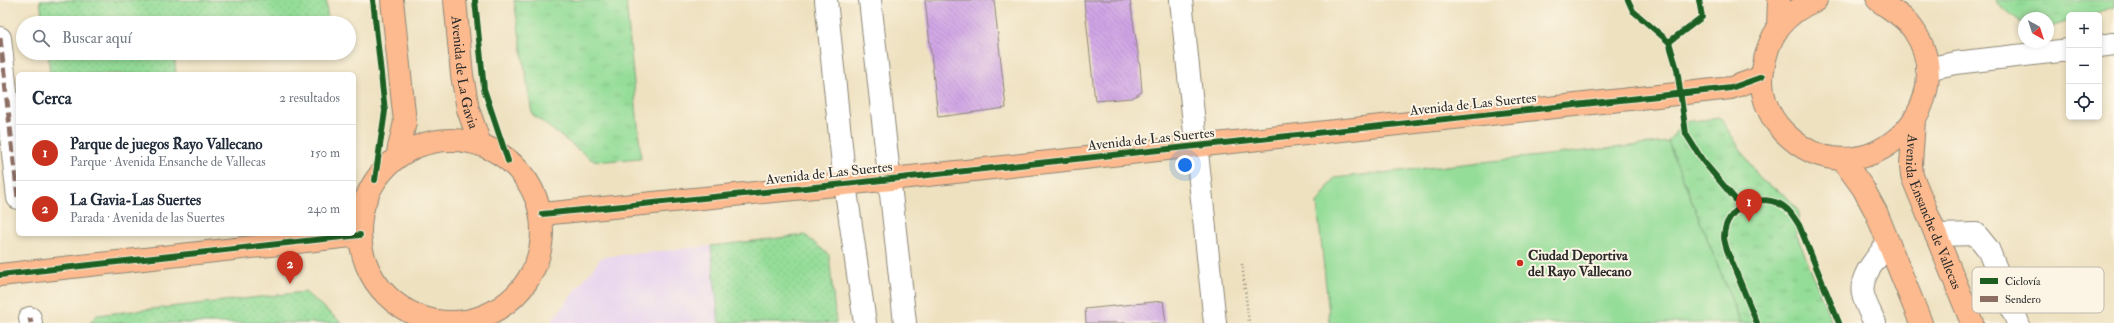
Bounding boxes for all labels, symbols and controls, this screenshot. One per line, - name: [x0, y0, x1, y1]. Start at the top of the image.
- north arrow: [2018, 12, 2054, 48]
- map controls: [2066, 12, 2102, 120]
- button: +: [2066, 12, 2102, 48]
- street label: Avenida de La Gavia: [448, 14, 483, 131]
- search box: [16, 16, 356, 60]
- icon: search: [30, 27, 52, 49]
- text: Buscar aquí: [62, 29, 131, 48]
- button: −: [2066, 48, 2102, 84]
- button: locate: [2066, 84, 2102, 120]
- text: Cerca: [32, 88, 72, 109]
- street label: Avenida de Las Suertes: [1408, 89, 1537, 119]
- text: 2 resultados: [279, 90, 340, 106]
- street label: Avenida de Las Suertes: [1086, 124, 1215, 154]
- street label: Avenida Ensanche de Vallecas: [1902, 133, 1966, 292]
- text: Parque de juegos Rayo Vallecano: [70, 135, 263, 154]
- text: 1: [43, 145, 47, 161]
- text: 150 m: [310, 145, 340, 161]
- text: Parque · Avenida Ensanche de Vallecas: [70, 154, 266, 170]
- your location: [1175, 155, 1195, 175]
- street label: Avenida de Las Suertes: [764, 158, 893, 188]
- pin: 1: [1736, 189, 1762, 222]
- text: La Gavia-Las Suertes: [70, 191, 201, 210]
- text: 2: [42, 201, 48, 217]
- text: 240 m: [307, 201, 340, 217]
- text: Parada · Avenida de las Suertes: [70, 210, 225, 226]
- place label: Ciudad Deportiva del Rayo Vallecano: [1528, 247, 1632, 281]
- pin: 2: [277, 251, 303, 284]
- marker: Ciudad Deportiva del Rayo Vallecano: [1515, 258, 1525, 268]
- legend: [1972, 267, 2104, 313]
- text: Ciclovía: [2005, 275, 2041, 288]
- text: Sendero: [2005, 293, 2041, 306]

